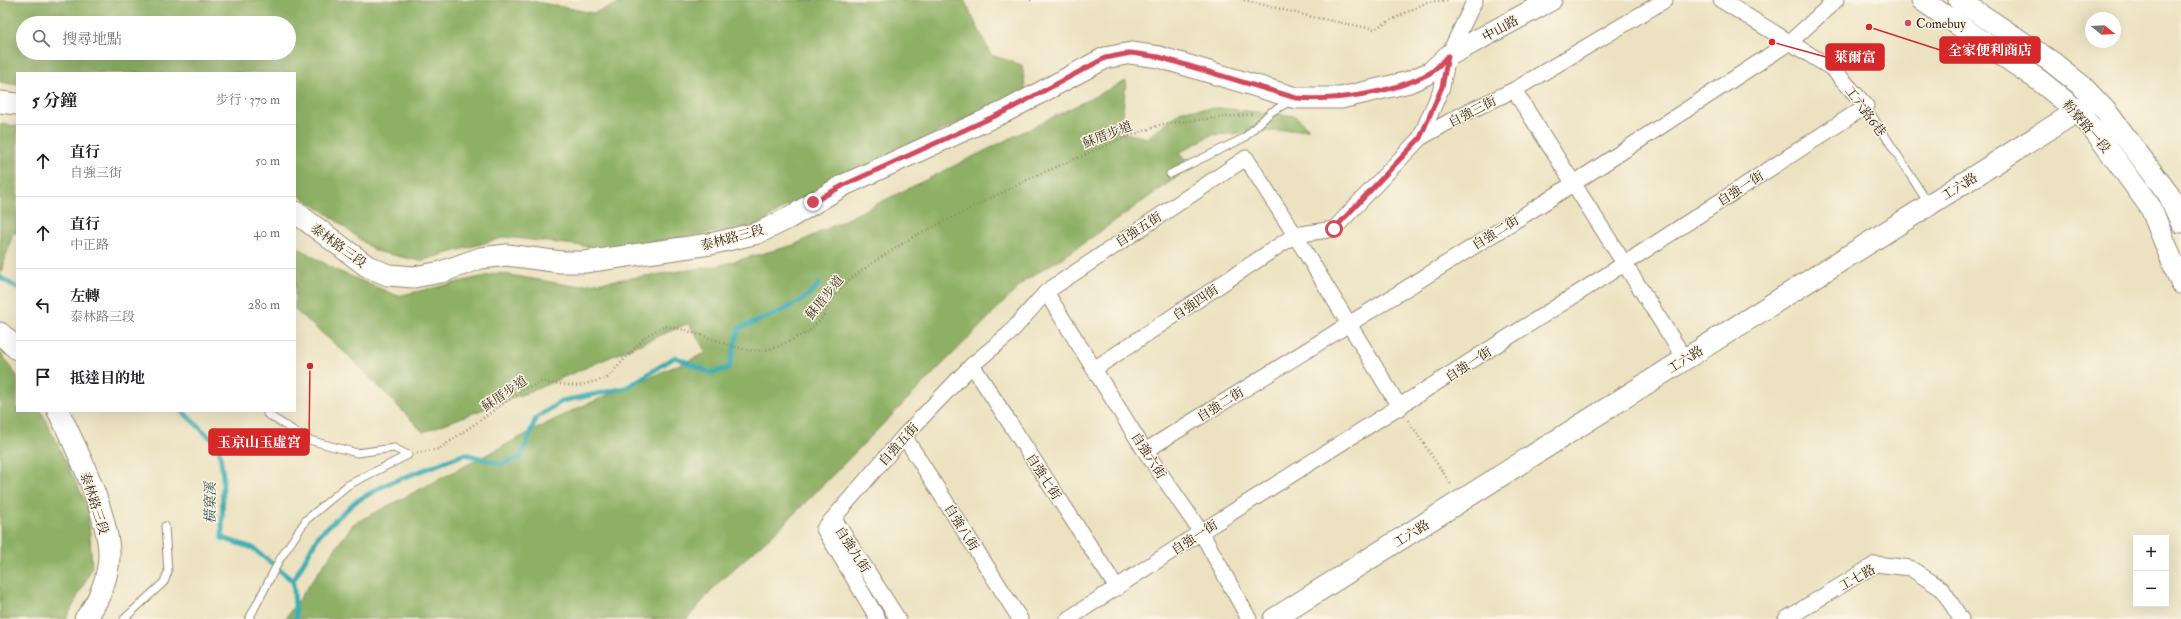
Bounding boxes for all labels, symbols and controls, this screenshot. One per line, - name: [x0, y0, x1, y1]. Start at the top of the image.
- street label: 中山路: [1480, 12, 1521, 45]
- north arrow: [2085, 12, 2121, 48]
- search box: [16, 16, 296, 60]
- place label: Comebuy: [1916, 16, 1966, 33]
- marker: Comebuy: [1903, 18, 1913, 28]
- icon: search: [30, 27, 52, 49]
- text: 搜尋地點: [62, 30, 122, 49]
- callout: 全家便利商店: [1940, 37, 2040, 63]
- text: 全家便利商店: [1948, 42, 2032, 59]
- callout: 萊爾富: [1826, 44, 1884, 70]
- text: 萊爾富: [1834, 49, 1876, 66]
- street label: 工六路6巷: [1841, 83, 1889, 140]
- text: 5 分鐘: [32, 90, 77, 111]
- text: 步行 · 370 m: [216, 92, 280, 108]
- street label: 自強三街: [1446, 93, 1499, 131]
- street label: 粉寮路一段: [2059, 97, 2114, 156]
- street label: 蘇厝步道: [1080, 118, 1135, 152]
- text: 直行: [70, 143, 100, 162]
- icon: ahead: [32, 150, 54, 172]
- text: 50 m: [255, 153, 280, 169]
- text: 自強三街: [70, 165, 122, 181]
- street label: 自強一街: [1714, 168, 1767, 210]
- street label: 工六路: [1939, 170, 1980, 204]
- route end: [804, 193, 822, 211]
- street label: 自強五街: [1112, 209, 1165, 251]
- street label: 自強二街: [1469, 212, 1522, 253]
- text: 直行: [70, 215, 100, 234]
- street label: 泰林路三段: [307, 220, 369, 271]
- route start: [1325, 220, 1343, 238]
- icon: ahead: [32, 222, 54, 244]
- street label: 泰林路三段: [699, 222, 766, 254]
- text: 40 m: [254, 225, 280, 241]
- text: 中正路: [70, 237, 109, 253]
- street label: 蘇厝步道: [802, 272, 847, 323]
- street label: 自強四街: [1170, 282, 1222, 324]
- text: 左轉: [70, 287, 100, 306]
- icon: left: [32, 294, 54, 316]
- text: 280 m: [248, 297, 280, 313]
- text: 泰林路三段: [70, 309, 135, 325]
- street label: 工六路: [1665, 343, 1706, 377]
- street label: 自強一街: [1442, 344, 1495, 386]
- icon: arrive: [32, 366, 54, 388]
- text: 抵達目的地: [70, 369, 145, 388]
- street label: 蘇厝步道: [479, 373, 531, 415]
- street label: 自強二街: [1194, 384, 1247, 425]
- street label: 自強五街: [875, 420, 922, 469]
- callout: 玉京山玉虛宮: [209, 429, 309, 455]
- street label: 自強六街: [1127, 429, 1169, 482]
- text: 玉京山玉虛宮: [217, 434, 301, 451]
- street label: 自強七街: [1022, 450, 1064, 503]
- street label: 泰林路三段: [76, 470, 112, 537]
- water label: 橫窠溪: [202, 480, 219, 524]
- street label: 自強八街: [941, 501, 982, 554]
- street label: 自強一街: [1168, 517, 1221, 559]
- street label: 工六路: [1391, 517, 1432, 551]
- street label: 自強九街: [831, 523, 873, 576]
- map controls: [2133, 535, 2169, 607]
- button: +: [2133, 535, 2169, 571]
- street label: 工七路: [1837, 561, 1878, 594]
- button: −: [2133, 571, 2169, 607]

